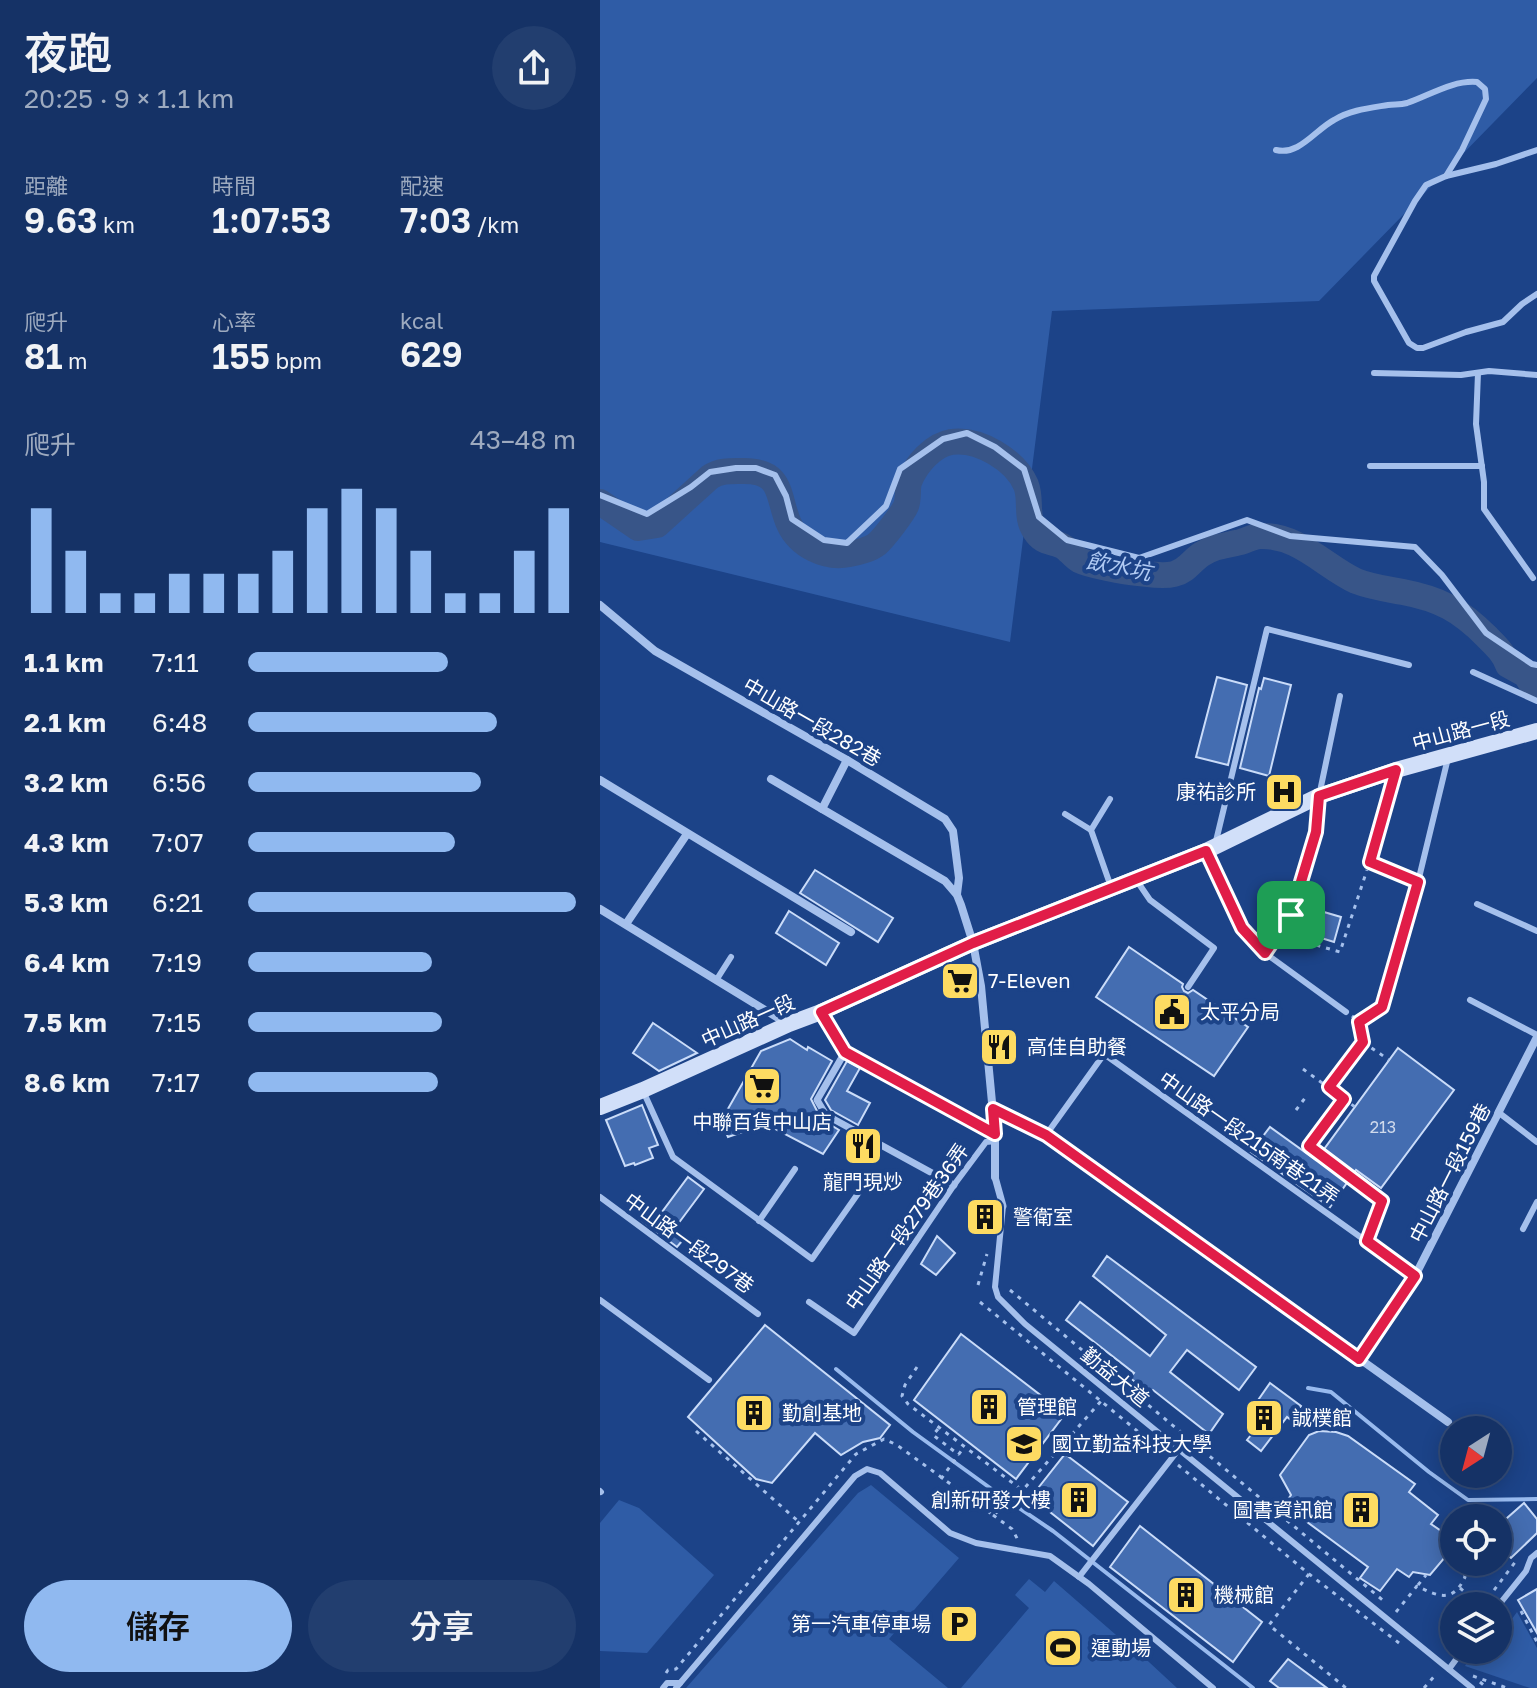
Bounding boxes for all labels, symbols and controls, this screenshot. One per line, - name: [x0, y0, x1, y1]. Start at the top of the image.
- text: 夜跑: [24, 26, 112, 79]
- button: share: [492, 26, 576, 110]
- text: 20:25 · 9 × 1.1 km: [24, 83, 234, 114]
- text: 距離: [24, 172, 68, 199]
- text: 時間: [212, 172, 256, 199]
- text: 配速: [400, 172, 444, 199]
- text: 9.63: [24, 200, 98, 240]
- text: 1:07:53: [212, 200, 331, 240]
- text: 7:03: [400, 200, 471, 240]
- text: km: [98, 211, 135, 238]
- text: /km: [471, 211, 519, 238]
- text: kcal: [400, 307, 443, 334]
- text: 爬升: [24, 308, 68, 335]
- text: 心率: [212, 308, 256, 335]
- text: 629: [400, 334, 463, 374]
- text: 81: [24, 336, 63, 376]
- text: 155: [212, 336, 270, 376]
- text: m: [63, 347, 88, 374]
- text: bpm: [270, 347, 322, 374]
- text: 43–48 m: [470, 424, 576, 455]
- text: 爬升: [24, 429, 76, 460]
- water label: 飲水坑: [1084, 546, 1157, 586]
- text: 1.1 km: [24, 647, 103, 678]
- text: 7:11: [152, 647, 199, 678]
- street label: 中山路一段282巷: [739, 672, 886, 770]
- street label: 中山路一段: [1409, 706, 1512, 755]
- text: 2.1 km: [24, 707, 106, 738]
- text: 6:48: [152, 707, 207, 738]
- text: 3.2 km: [24, 767, 108, 798]
- text: 6:56: [152, 767, 206, 798]
- hospital icon: 康祐診所: [1263, 771, 1305, 813]
- place label: 康祐診所: [1176, 779, 1256, 803]
- text: 4.3 km: [24, 827, 109, 858]
- text: 7:07: [152, 827, 203, 858]
- pin: [1257, 881, 1325, 949]
- text: 5.3 km: [24, 887, 108, 918]
- text: 6:21: [152, 887, 203, 918]
- icon: arrive: [1269, 893, 1313, 937]
- text: 6.4 km: [24, 947, 109, 978]
- text: 7:19: [152, 947, 202, 978]
- supermarket icon: 7-Eleven: [939, 960, 981, 1002]
- place label: 7-Eleven: [988, 968, 1071, 992]
- street label: 中山路一段: [697, 989, 798, 1051]
- public building icon: 太平分局: [1151, 991, 1193, 1033]
- place label: 太平分局: [1200, 999, 1280, 1023]
- text: 7.5 km: [24, 1007, 107, 1038]
- text: 7:15: [152, 1007, 201, 1038]
- restaurant icon: 高佳自助餐: [978, 1026, 1020, 1068]
- place label: 高佳自助餐: [1027, 1034, 1127, 1058]
- supermarket icon: 中聯百貨中山店: [741, 1065, 783, 1107]
- street label: 中山路一段215南巷21弄: [1155, 1066, 1344, 1208]
- text: 8.6 km: [24, 1067, 110, 1098]
- text: 7:17: [152, 1067, 200, 1098]
- street label: 中山路一段159巷: [1404, 1099, 1495, 1246]
- place label: 中聯百貨中山店: [692, 1109, 832, 1133]
- house number: 213: [1370, 1117, 1396, 1137]
- restaurant icon: 龍門現炒: [842, 1125, 884, 1167]
- street label: 中山路一段279巷36弄: [840, 1138, 973, 1314]
- place label: 龍門現炒: [823, 1169, 903, 1193]
- street label: 中山路一段297巷: [620, 1187, 759, 1297]
- building icon: 警衛室: [964, 1196, 1006, 1238]
- place label: 警衛室: [1013, 1204, 1073, 1228]
- street label: 勤益大道: [1077, 1342, 1154, 1411]
- building icon: 管理館: [968, 1386, 1010, 1428]
- building icon: 勤創基地: [733, 1392, 775, 1434]
- place label: 管理館: [1017, 1394, 1077, 1418]
- building icon: 誠樸館: [1243, 1397, 1285, 1439]
- place label: 勤創基地: [782, 1400, 862, 1424]
- place label: 誠樸館: [1292, 1405, 1352, 1429]
- north arrow: [1440, 1416, 1512, 1488]
- map controls: [1440, 1416, 1512, 1664]
- school or university icon: 國立勤益科技大學: [1003, 1423, 1045, 1465]
- place label: 國立勤益科技大學: [1052, 1431, 1212, 1455]
- building icon: 創新研發大樓: [1058, 1479, 1100, 1521]
- place label: 創新研發大樓: [931, 1487, 1051, 1511]
- building icon: 圖書資訊館: [1340, 1489, 1382, 1531]
- place label: 圖書資訊館: [1233, 1497, 1333, 1521]
- button: locate: [1440, 1504, 1512, 1576]
- building icon: 機械館: [1165, 1574, 1207, 1616]
- button: 儲存: [24, 1580, 292, 1672]
- button: 分享: [308, 1580, 576, 1672]
- place label: 機械館: [1214, 1582, 1274, 1606]
- button: layers: [1440, 1592, 1512, 1664]
- parking icon: 第一汽車停車場: [938, 1603, 980, 1645]
- place label: 第一汽車停車場: [791, 1611, 931, 1635]
- sports icon: 運動場: [1042, 1627, 1084, 1669]
- place label: 運動場: [1091, 1635, 1151, 1659]

